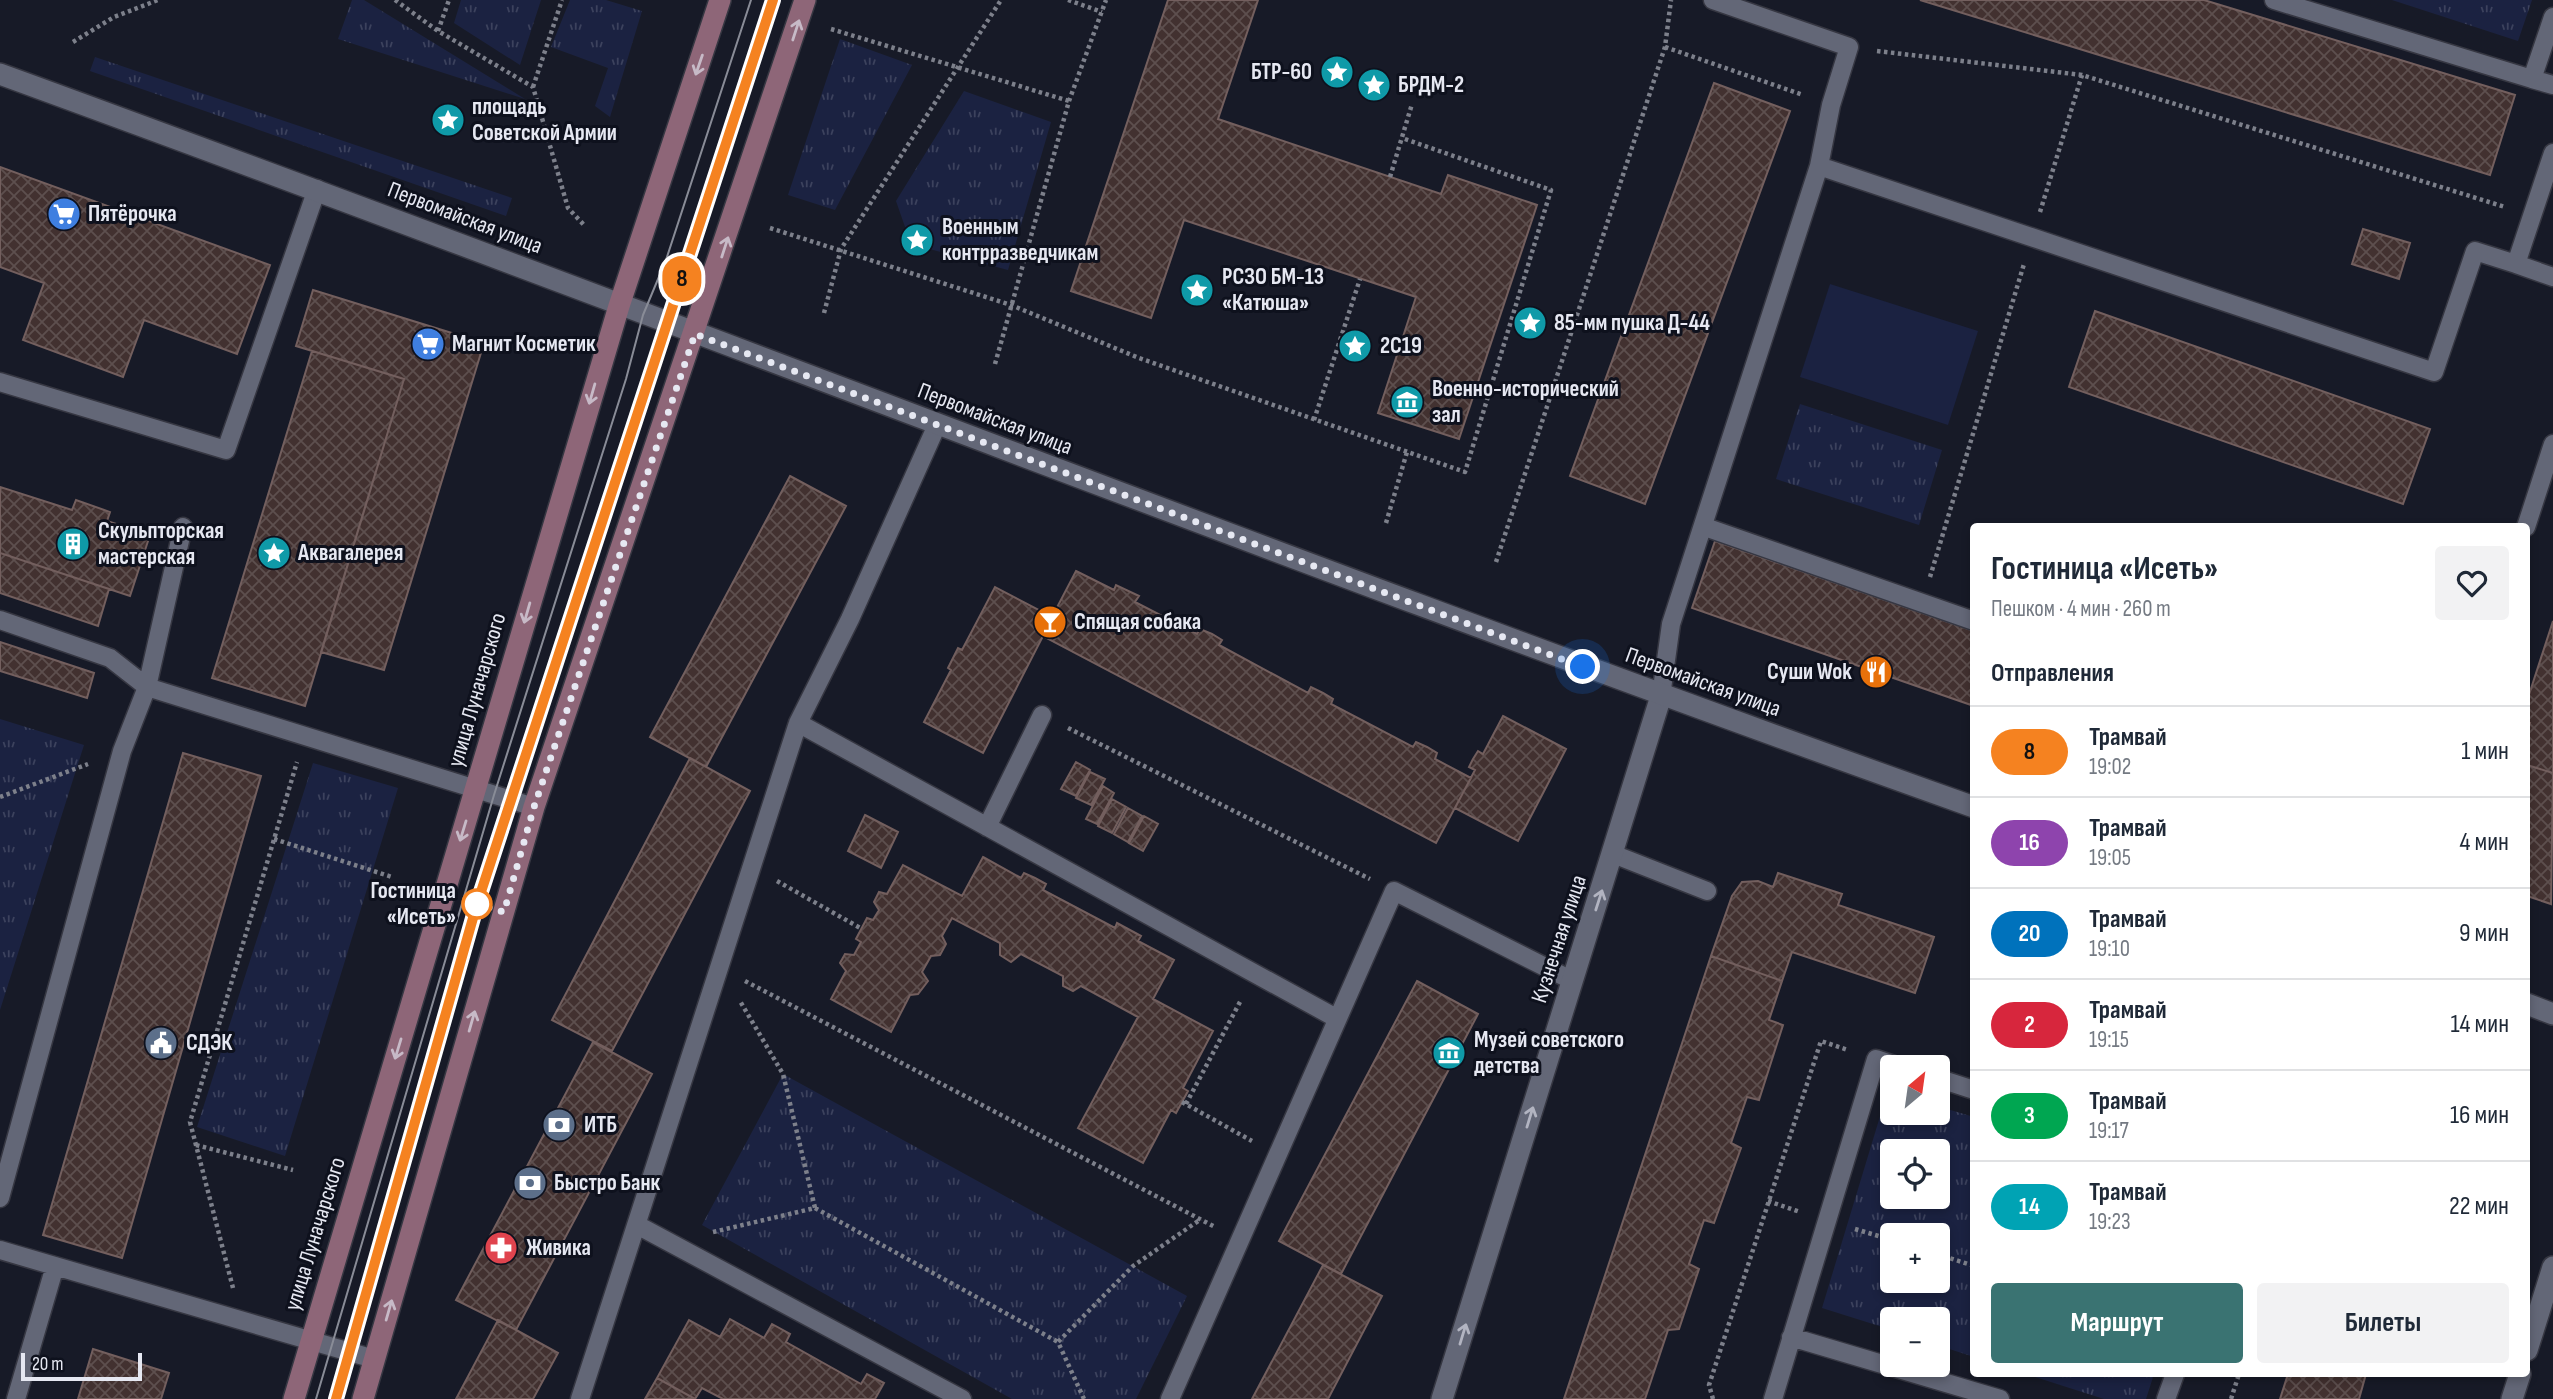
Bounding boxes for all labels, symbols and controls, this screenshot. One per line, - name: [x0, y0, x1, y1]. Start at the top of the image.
- one-way arrow: [790, 20, 803, 42]
- one-way arrow: [692, 53, 704, 75]
- place icon: БТР-60: [1318, 53, 1356, 91]
- place label: БТР-60: [1251, 58, 1312, 86]
- place icon: БРДМ-2: [1355, 66, 1393, 104]
- place label: БРДМ-2: [1398, 71, 1464, 99]
- place label: площадь Советской Армии: [472, 93, 617, 147]
- place icon: площадь Советской Армии: [429, 101, 467, 139]
- street label: Первомайская улица: [384, 176, 546, 260]
- supermarket icon: Пятёрочка: [45, 195, 83, 233]
- place label: Пятёрочка: [88, 200, 177, 228]
- place label: Военным контрразведчикам: [942, 213, 1098, 267]
- place icon: Военным контрразведчикам: [898, 221, 936, 259]
- one-way arrow: [720, 236, 732, 258]
- line badge: 8: [659, 256, 705, 302]
- place label: РСЗО БМ-13 «Катюша»: [1222, 263, 1324, 317]
- text: 8: [676, 264, 688, 293]
- place icon: РСЗО БМ-13 «Катюша»: [1178, 271, 1216, 309]
- place icon: 85-мм пушка Д-44: [1511, 304, 1549, 342]
- place label: 85-мм пушка Д-44: [1554, 309, 1710, 337]
- supermarket icon: Магнит Косметик: [409, 325, 447, 363]
- place icon: 2С19: [1336, 327, 1374, 365]
- place label: Магнит Косметик: [452, 330, 596, 358]
- place label: 2С19: [1380, 332, 1422, 360]
- place label: Военно-исторический зал: [1432, 375, 1619, 429]
- street label: Первомайская улица: [914, 377, 1076, 461]
- one-way arrow: [585, 383, 598, 405]
- museum icon: Военно-исторический зал: [1388, 383, 1426, 421]
- place label: Скульпторская мастерская: [98, 517, 224, 571]
- building icon: Скульпторская мастерская: [54, 525, 92, 563]
- place icon: Аквагалерея: [255, 534, 293, 572]
- place label: Аквагалерея: [297, 539, 403, 567]
- button: heart: [2435, 546, 2509, 620]
- text: Гостиница «Исеть»: [1991, 549, 2218, 589]
- text: Пешком · 4 мин · 260 m: [1991, 595, 2171, 623]
- one-way arrow: [520, 601, 533, 623]
- bar icon: Спящая собака: [1031, 603, 1069, 641]
- place label: Спящая собака: [1074, 608, 1201, 636]
- street label: улица Луначарского: [442, 610, 512, 770]
- street label: Первомайская улица: [1622, 641, 1784, 723]
- your location: [1565, 649, 1600, 684]
- restaurant icon: Суши Wok: [1857, 653, 1895, 691]
- place label: Суши Wok: [1767, 658, 1852, 686]
- text: Отправления: [1991, 658, 2114, 689]
- text: Трамвай: [2089, 722, 2167, 753]
- text: 1 мин: [2461, 736, 2509, 767]
- text: 8: [2024, 737, 2035, 766]
- text: 19:02: [2089, 753, 2131, 781]
- text: Трамвай: [2089, 813, 2167, 844]
- one-way arrow: [455, 819, 468, 841]
- text: 4 мин: [2460, 827, 2509, 858]
- text: 16: [2019, 828, 2040, 857]
- text: 19:05: [2089, 844, 2131, 872]
- street label: Кузнечная улица: [1525, 872, 1593, 1006]
- place label: Гостиница «Исеть»: [370, 877, 456, 931]
- marker: Гостиница «Исеть»: [462, 889, 492, 919]
- one-way arrow: [1593, 889, 1606, 911]
- text: Трамвай: [2089, 904, 2167, 935]
- text: 9 мин: [2459, 918, 2509, 949]
- text: 20: [2019, 919, 2040, 948]
- text: 19:10: [2089, 935, 2130, 963]
- text: Трамвай: [2089, 995, 2167, 1026]
- text: 14 мин: [2450, 1009, 2509, 1040]
- one-way arrow: [467, 1010, 480, 1032]
- text: 2: [2024, 1010, 2035, 1039]
- public building icon: СДЭК: [142, 1024, 180, 1062]
- place label: Музей советского детства: [1474, 1026, 1624, 1080]
- text: 19:15: [2089, 1026, 2129, 1054]
- place label: СДЭК: [186, 1029, 233, 1057]
- museum icon: Музей советского детства: [1430, 1034, 1468, 1072]
- one-way arrow: [390, 1037, 403, 1059]
- north arrow: [1880, 1055, 1950, 1125]
- map controls: [1880, 1055, 1950, 1377]
- text: Трамвай: [2089, 1086, 2167, 1117]
- text: 16 мин: [2450, 1100, 2509, 1131]
- text: 3: [2024, 1101, 2035, 1130]
- bank icon: ИТБ: [540, 1106, 578, 1144]
- one-way arrow: [1525, 1106, 1538, 1128]
- place label: ИТБ: [584, 1111, 617, 1139]
- text: 19:17: [2089, 1117, 2129, 1145]
- button: locate: [1880, 1139, 1950, 1209]
- street label: улица Луначарского: [278, 1154, 352, 1314]
- bank icon: Быстро Банк: [511, 1164, 549, 1202]
- place label: Быстро Банк: [554, 1169, 661, 1197]
- text: Трамвай: [2089, 1177, 2167, 1208]
- text: 22 мин: [2449, 1191, 2509, 1222]
- text: 14: [2019, 1192, 2040, 1221]
- text: 19:23: [2089, 1208, 2131, 1236]
- button: +: [1880, 1223, 1950, 1293]
- pharmacy icon: Живика: [482, 1229, 520, 1267]
- place label: Живика: [526, 1234, 591, 1262]
- button: Маршрут: [1991, 1283, 2243, 1363]
- button: Билеты: [2257, 1283, 2509, 1363]
- one-way arrow: [383, 1299, 396, 1321]
- button: −: [1880, 1307, 1950, 1377]
- one-way arrow: [1457, 1323, 1470, 1345]
- scale bar: [21, 1350, 142, 1382]
- text: 20 m: [32, 1353, 64, 1376]

